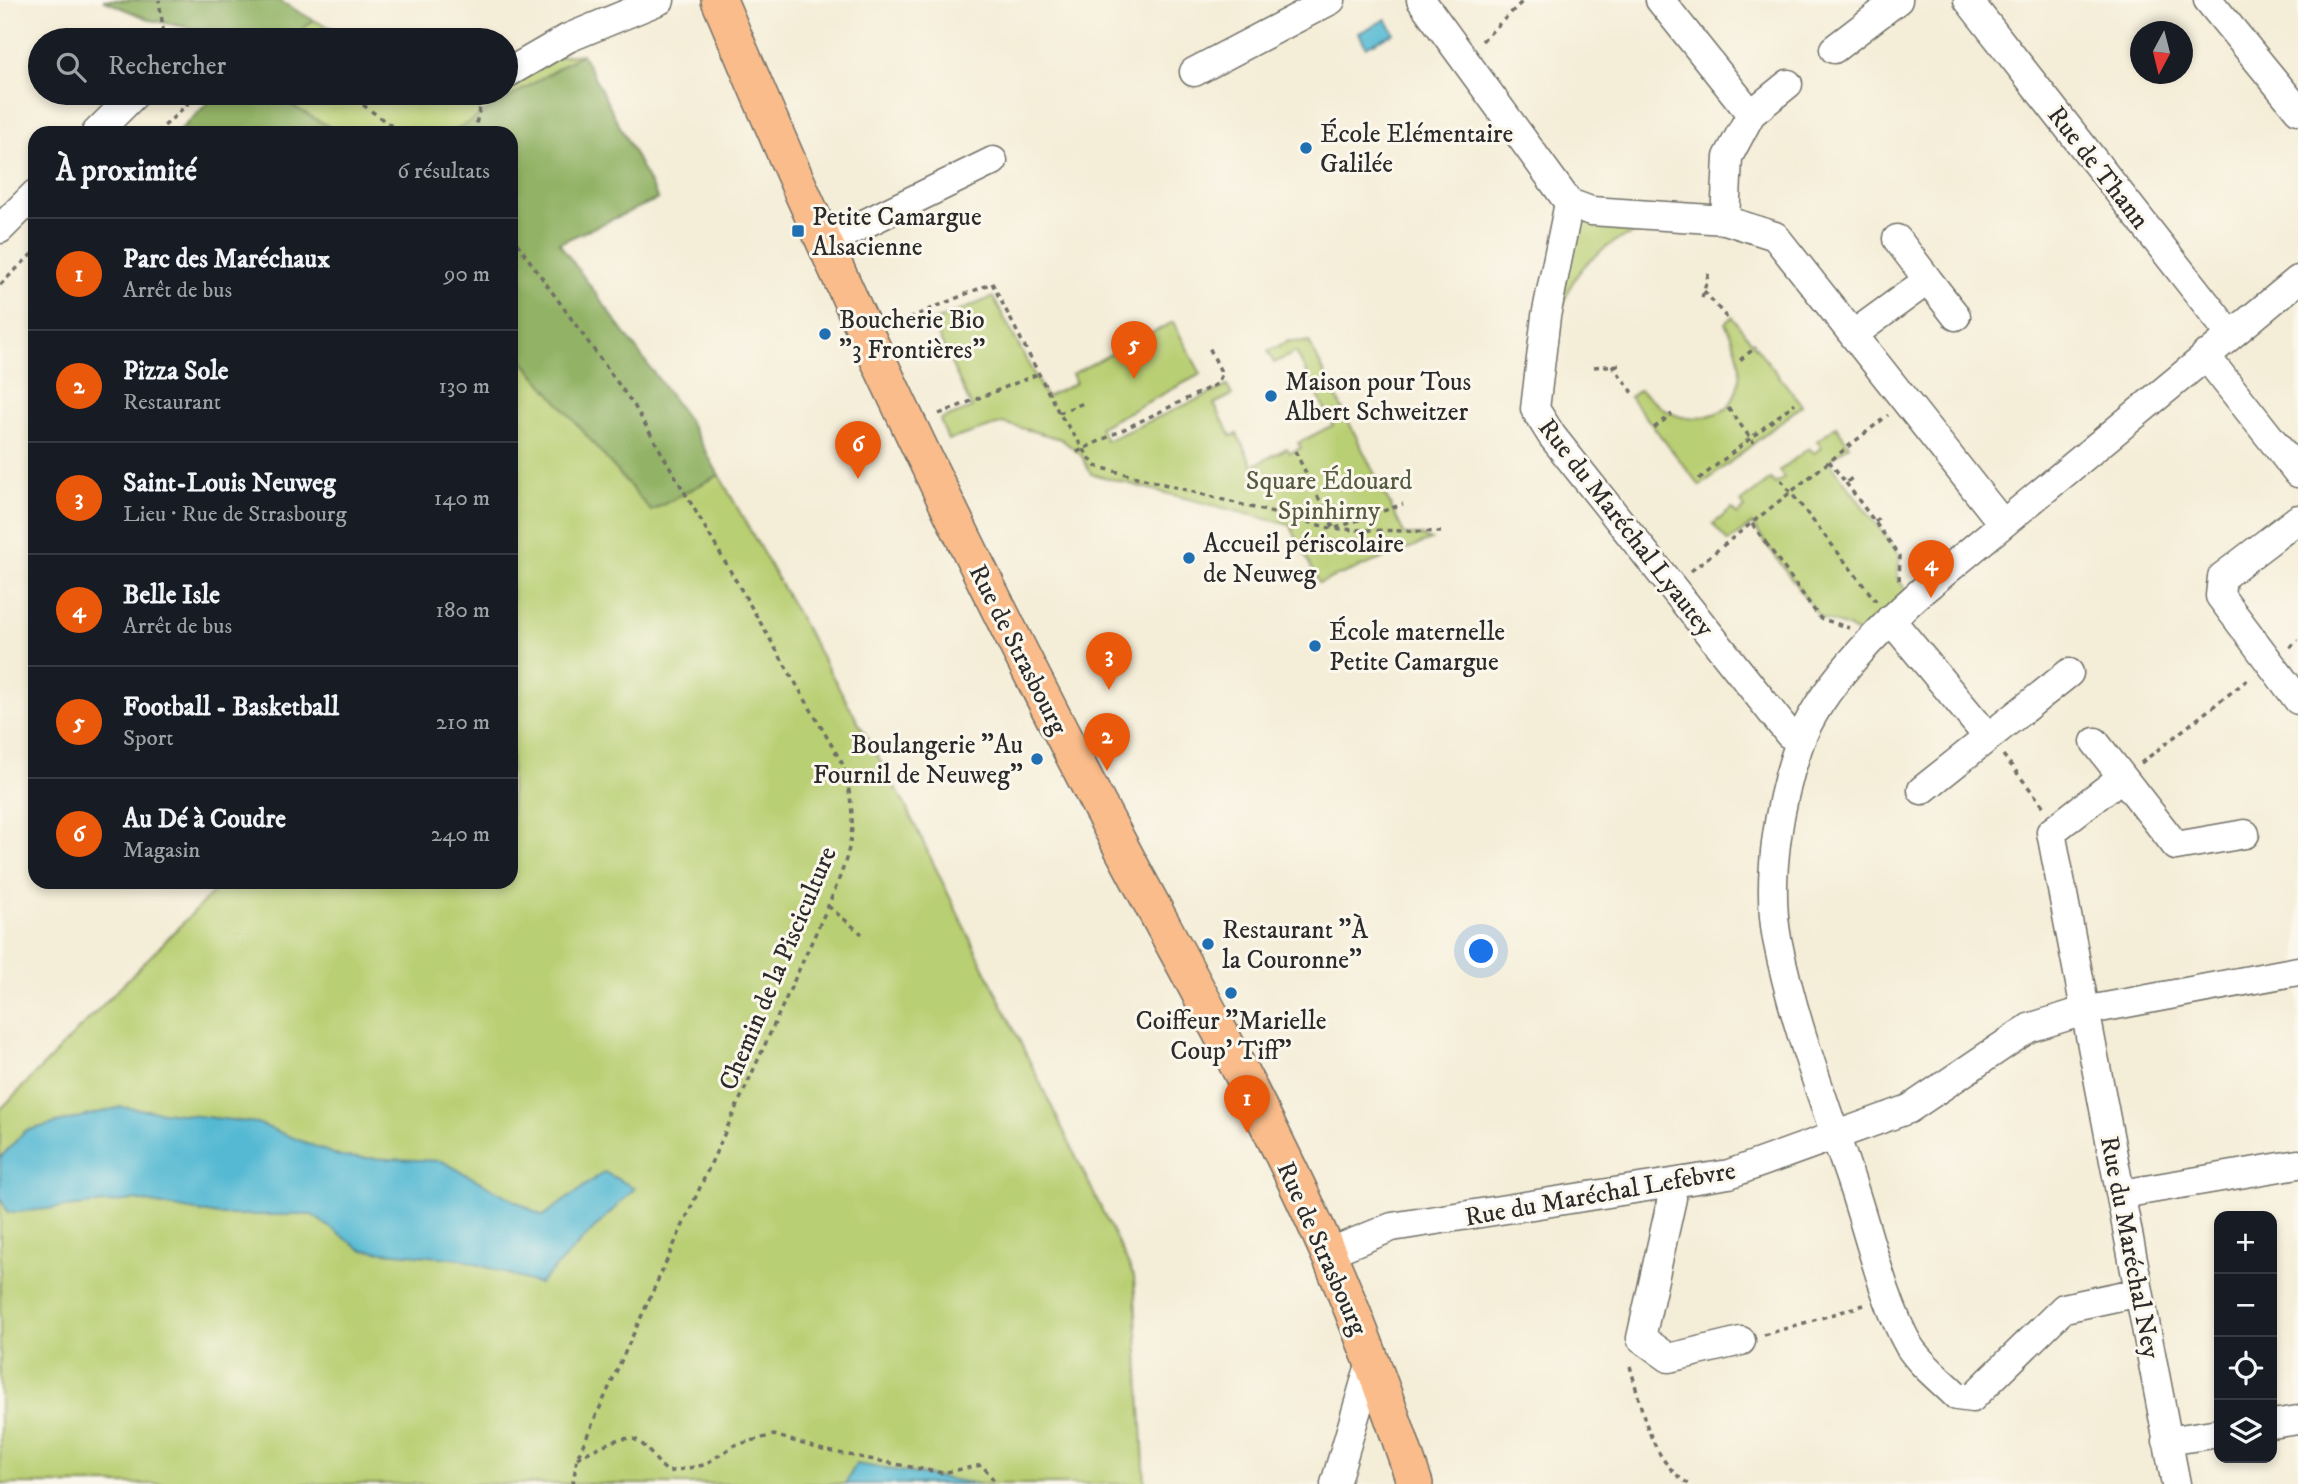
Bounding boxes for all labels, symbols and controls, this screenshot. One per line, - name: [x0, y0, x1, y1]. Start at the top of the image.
- north arrow: [2130, 21, 2193, 84]
- search box: [28, 28, 518, 105]
- icon: search: [52, 48, 90, 86]
- text: Rechercher: [108, 50, 226, 83]
- street label: Rue de Thann: [2040, 100, 2156, 236]
- place label: École Elémentaire Galilée: [1320, 118, 1513, 181]
- marker: École Elémentaire Galilée: [1298, 140, 1314, 156]
- text: À proximité: [56, 153, 197, 190]
- text: 6 résultats: [397, 157, 490, 186]
- place label: Petite Camargue Alsacienne: [812, 201, 982, 264]
- marker: Petite Camargue Alsacienne: [790, 223, 806, 239]
- text: Parc des Maréchaux: [123, 243, 330, 276]
- text: 1: [75, 260, 83, 289]
- text: 90 m: [444, 260, 490, 289]
- text: Arrêt de bus: [123, 276, 232, 305]
- place label: Boucherie Bio "3 Frontières": [839, 304, 986, 367]
- pin: 5: [1111, 321, 1157, 379]
- marker: Boucherie Bio "3 Frontières": [817, 326, 833, 342]
- text: Pizza Sole: [123, 355, 229, 388]
- place label: Maison pour Tous Albert Schweitzer: [1285, 366, 1471, 429]
- text: 2: [73, 372, 85, 401]
- text: 130 m: [438, 372, 490, 401]
- text: Restaurant: [123, 388, 221, 417]
- marker: Maison pour Tous Albert Schweitzer: [1263, 388, 1279, 404]
- street label: Rue du Maréchal Lyautey: [1530, 412, 1722, 644]
- pin: 6: [835, 421, 881, 479]
- park label: Square Édouard Spinhirny: [1246, 465, 1412, 528]
- text: Saint-Louis Neuweg: [123, 467, 336, 500]
- text: 3: [75, 484, 83, 513]
- text: 140 m: [434, 484, 490, 513]
- text: Lieu · Rue de Strasbourg: [123, 500, 347, 529]
- place label: Accueil périscolaire de Neuweg: [1203, 528, 1404, 591]
- pin: 4: [1908, 540, 1954, 598]
- marker: Accueil périscolaire de Neuweg: [1181, 550, 1197, 566]
- street label: Rue de Strasbourg: [961, 559, 1075, 741]
- text: Belle Isle: [123, 579, 220, 612]
- text: 4: [72, 596, 86, 625]
- text: 180 m: [435, 596, 490, 625]
- text: Arrêt de bus: [123, 612, 232, 641]
- place label: École maternelle Petite Camargue: [1329, 616, 1505, 679]
- pin: 3: [1086, 632, 1132, 690]
- marker: École maternelle Petite Camargue: [1307, 638, 1323, 654]
- text: Football - Basketball: [123, 691, 339, 724]
- text: 5: [73, 708, 85, 737]
- text: 210 m: [436, 708, 490, 737]
- pin: 2: [1084, 713, 1130, 771]
- text: Sport: [123, 724, 174, 753]
- place label: Boulangerie "Au Fournil de Neuweg": [813, 729, 1023, 792]
- marker: Boulangerie "Au Fournil de Neuweg": [1029, 751, 1045, 767]
- text: Au Dé à Coudre: [123, 803, 286, 836]
- text: 6: [73, 820, 85, 849]
- text: 240 m: [431, 820, 490, 849]
- text: Magasin: [123, 836, 200, 865]
- street label: Chemin de la Pisciculture: [712, 842, 845, 1096]
- place label: Restaurant "À la Couronne": [1222, 913, 1369, 977]
- your location: [1464, 934, 1498, 968]
- marker: Restaurant "À la Couronne": [1200, 936, 1216, 952]
- marker: Coiffeur "Marielle Coup' Tiff": [1223, 985, 1239, 1001]
- place label: Coiffeur "Marielle Coup' Tiff": [1136, 1005, 1326, 1068]
- pin: 1: [1224, 1075, 1270, 1133]
- street label: Rue du Maréchal Ney: [2092, 1133, 2167, 1362]
- street label: Rue du Maréchal Lefebvre: [1462, 1154, 1738, 1235]
- street label: Rue de Strasbourg: [1269, 1157, 1375, 1341]
- map controls: [2214, 1211, 2277, 1463]
- button: +: [2214, 1211, 2277, 1274]
- button: −: [2214, 1274, 2277, 1337]
- button: locate: [2214, 1337, 2277, 1400]
- button: layers: [2214, 1400, 2277, 1463]

